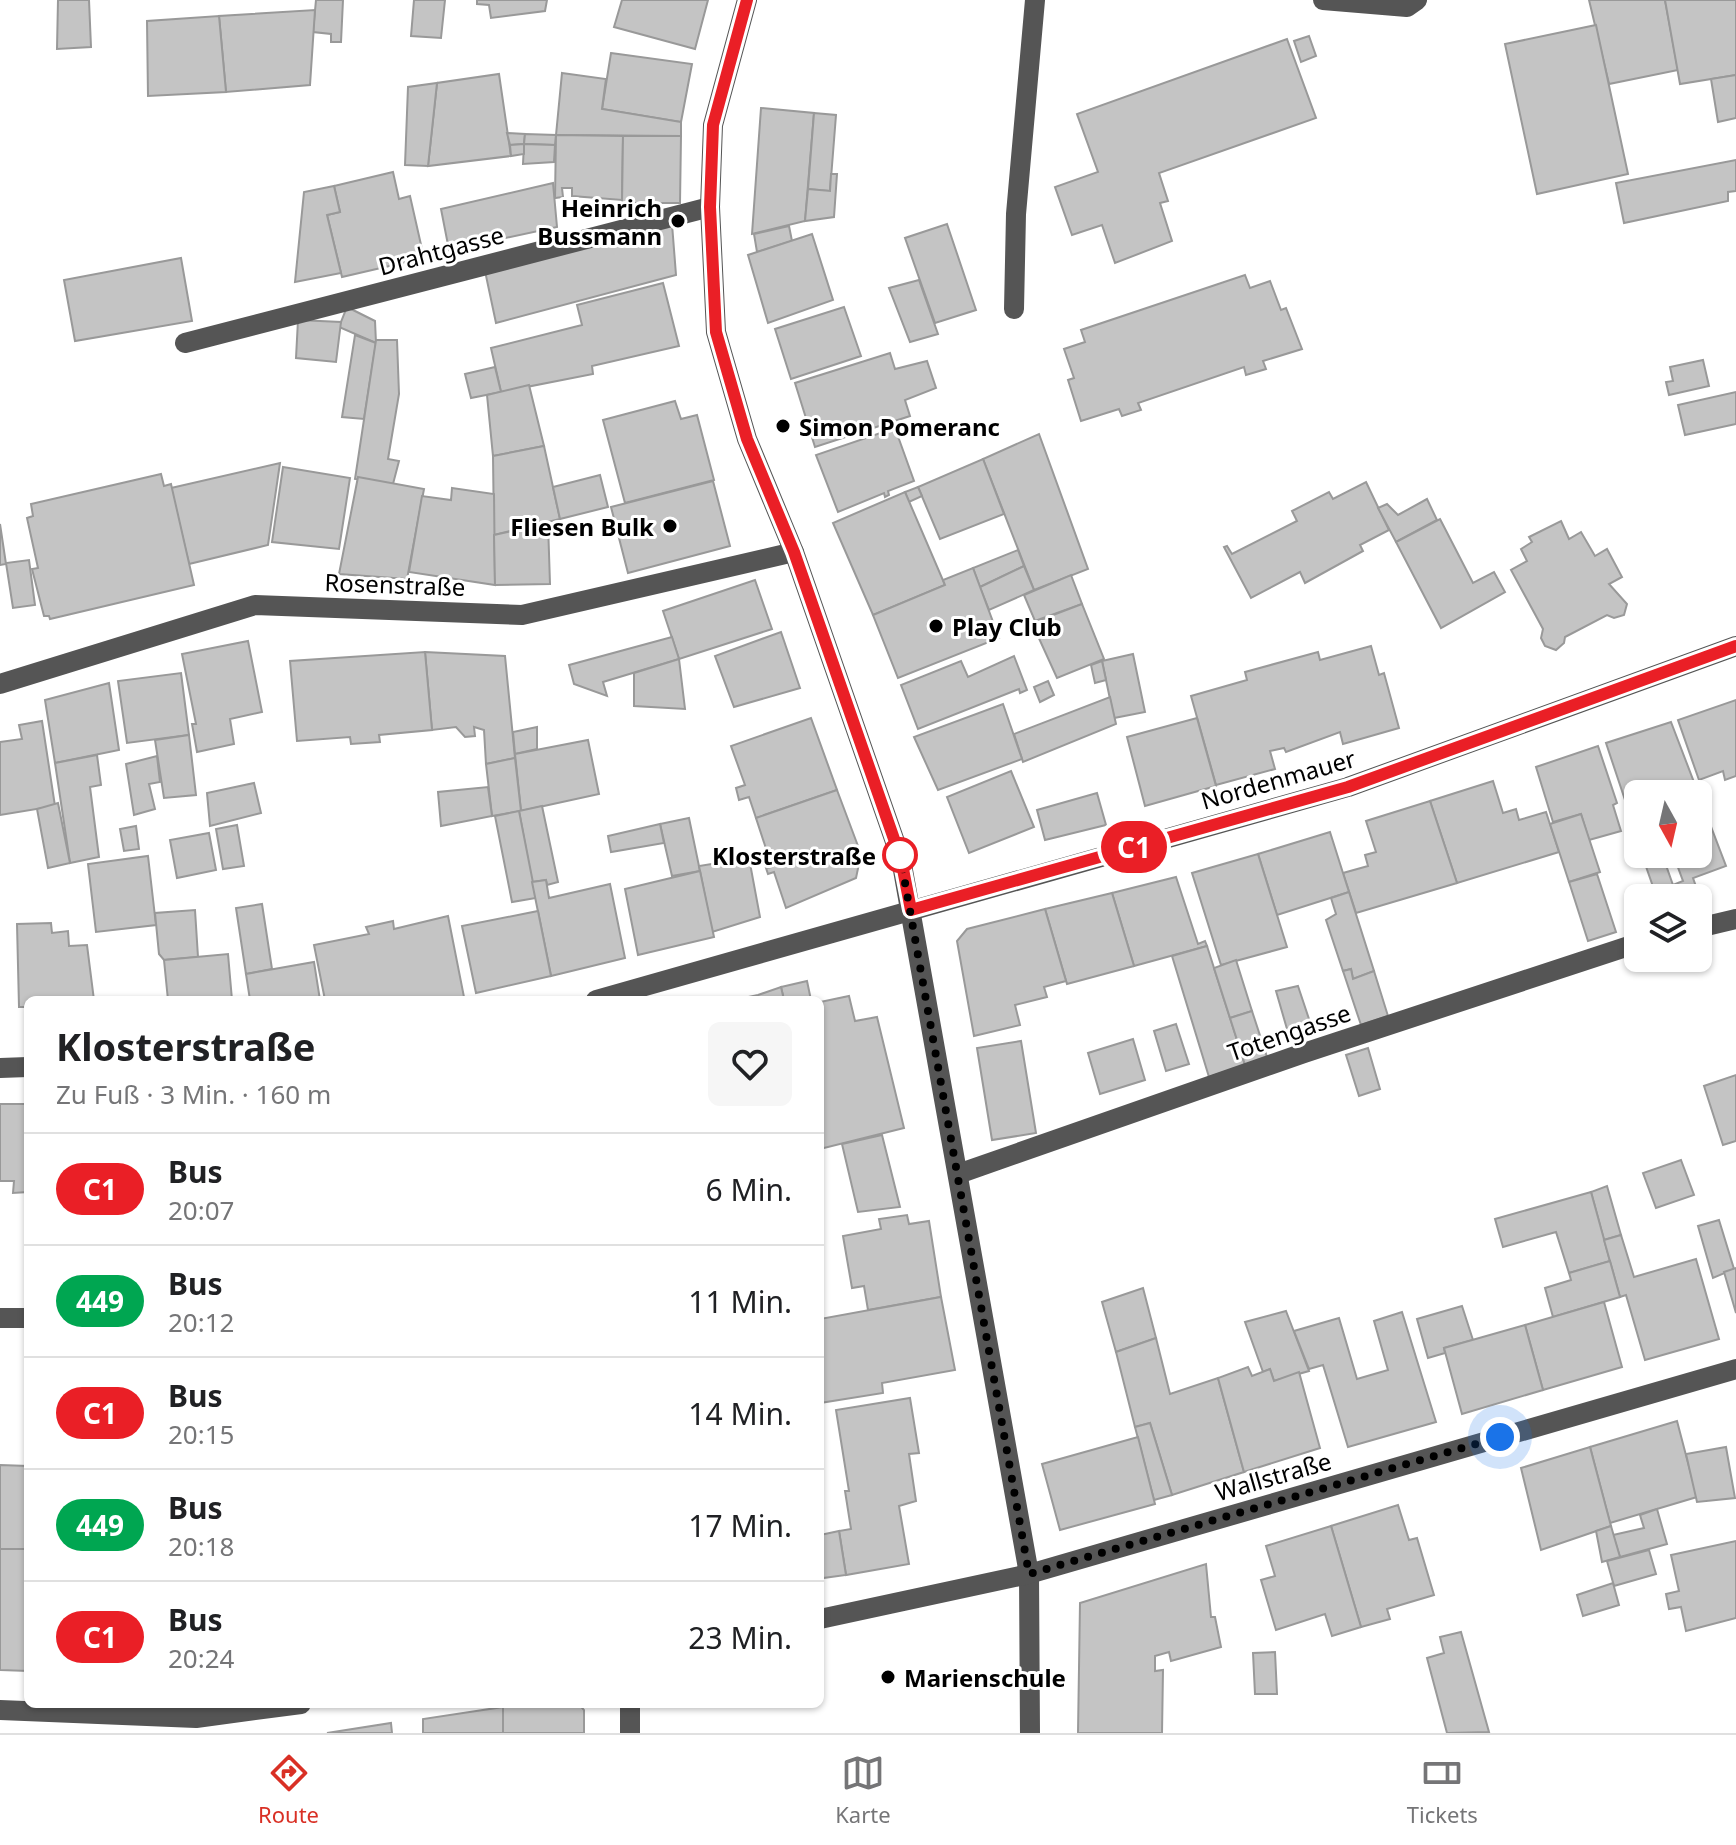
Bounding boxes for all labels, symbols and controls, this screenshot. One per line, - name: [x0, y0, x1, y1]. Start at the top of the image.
- place label: Heinrich Bussmann: [537, 191, 662, 252]
- marker: Heinrich Bussmann: [669, 212, 687, 230]
- street label: Drahtgasse: [375, 217, 507, 283]
- place label: Simon Pomeranc: [799, 410, 1000, 443]
- marker: Simon Pomeranc: [774, 417, 792, 435]
- place label: Fliesen Bulk: [510, 510, 654, 543]
- marker: Fliesen Bulk: [661, 517, 679, 535]
- street label: Rosenstraße: [324, 565, 466, 603]
- place label: Play Club: [952, 610, 1062, 643]
- marker: Play Club: [927, 617, 945, 635]
- street label: Nordenmauer: [1197, 741, 1359, 817]
- north arrow: [1624, 780, 1712, 868]
- map controls: [1624, 780, 1712, 972]
- line badge: C1: [1098, 821, 1170, 873]
- text: C1: [1117, 828, 1151, 866]
- marker: Klosterstraße: [883, 838, 917, 872]
- place label: Klosterstraße: [712, 839, 876, 872]
- button: layers: [1624, 884, 1712, 972]
- street label: Totengasse: [1223, 996, 1355, 1068]
- text: Klosterstraße: [56, 1020, 316, 1072]
- button: heart: [708, 1022, 792, 1106]
- text: Zu Fuß · 3 Min. · 160 m: [56, 1076, 331, 1112]
- text: Bus: [168, 1151, 223, 1192]
- text: 6 Min.: [706, 1169, 792, 1210]
- text: C1: [83, 1170, 117, 1208]
- text: 20:07: [168, 1192, 234, 1228]
- text: Bus: [168, 1263, 223, 1304]
- text: 11 Min.: [688, 1281, 792, 1322]
- text: 449: [76, 1282, 124, 1320]
- text: 20:12: [168, 1304, 234, 1340]
- text: Bus: [168, 1375, 223, 1416]
- text: 14 Min.: [688, 1393, 792, 1434]
- text: C1: [83, 1394, 117, 1432]
- text: 20:15: [168, 1416, 234, 1452]
- your location: [1480, 1417, 1520, 1457]
- street label: Wallstraße: [1211, 1444, 1335, 1508]
- text: Bus: [168, 1487, 223, 1528]
- text: 17 Min.: [688, 1505, 792, 1546]
- text: 449: [76, 1506, 124, 1544]
- text: 20:18: [168, 1528, 234, 1564]
- text: Bus: [168, 1599, 223, 1640]
- text: 23 Min.: [688, 1617, 792, 1658]
- text: C1: [83, 1618, 117, 1656]
- text: 20:24: [168, 1640, 234, 1676]
- place label: Marienschule: [904, 1661, 1066, 1694]
- marker: Marienschule: [879, 1668, 897, 1686]
- tab: Route: [258, 1751, 319, 1829]
- tab: Karte: [835, 1751, 891, 1829]
- tab: Tickets: [1407, 1751, 1478, 1829]

